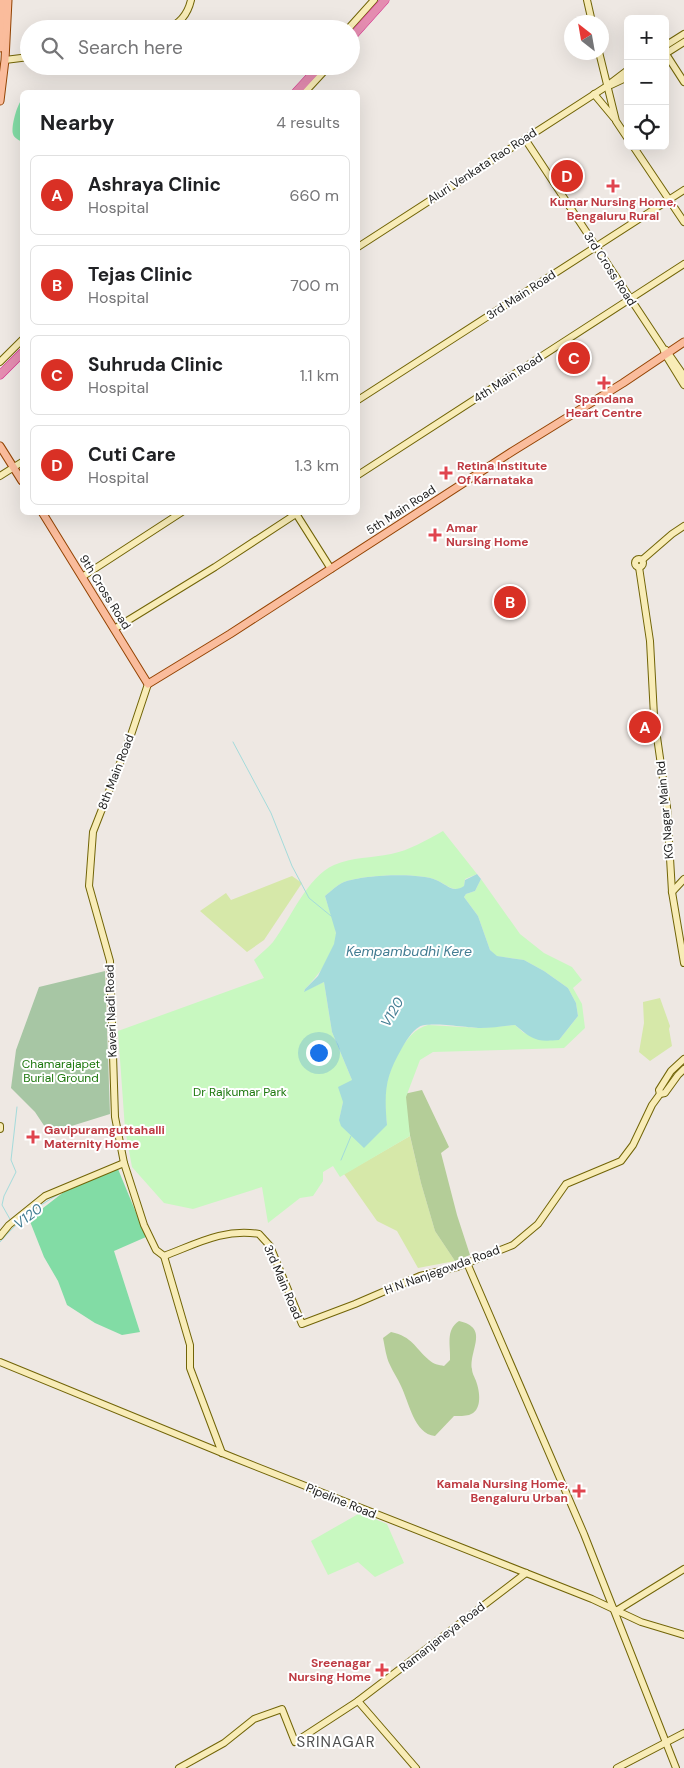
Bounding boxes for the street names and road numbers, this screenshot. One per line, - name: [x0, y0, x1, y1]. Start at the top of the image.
- street label: Aluri Venkata Rao Road: [424, 125, 540, 207]
- street label: 3rd Cross Road: [580, 229, 640, 309]
- street label: 3rd Main Road: [483, 267, 559, 323]
- street label: 4th Main Road: [470, 350, 546, 406]
- street label: 5th Main Road: [363, 482, 439, 538]
- street label: 9th Cross Road: [76, 552, 134, 632]
- street label: 8th Main Road: [94, 732, 138, 812]
- street label: KG Nagar Main Rd: [653, 760, 677, 860]
- street label: Kaveri Nadi Road: [101, 964, 121, 1058]
- street label: 3rd Main Road: [260, 1242, 306, 1322]
- street label: H N Nanjegowda Road: [382, 1242, 502, 1298]
- street label: Pipeline Road: [303, 1480, 379, 1522]
- street label: Ramanjaneya Road: [396, 1599, 488, 1675]

